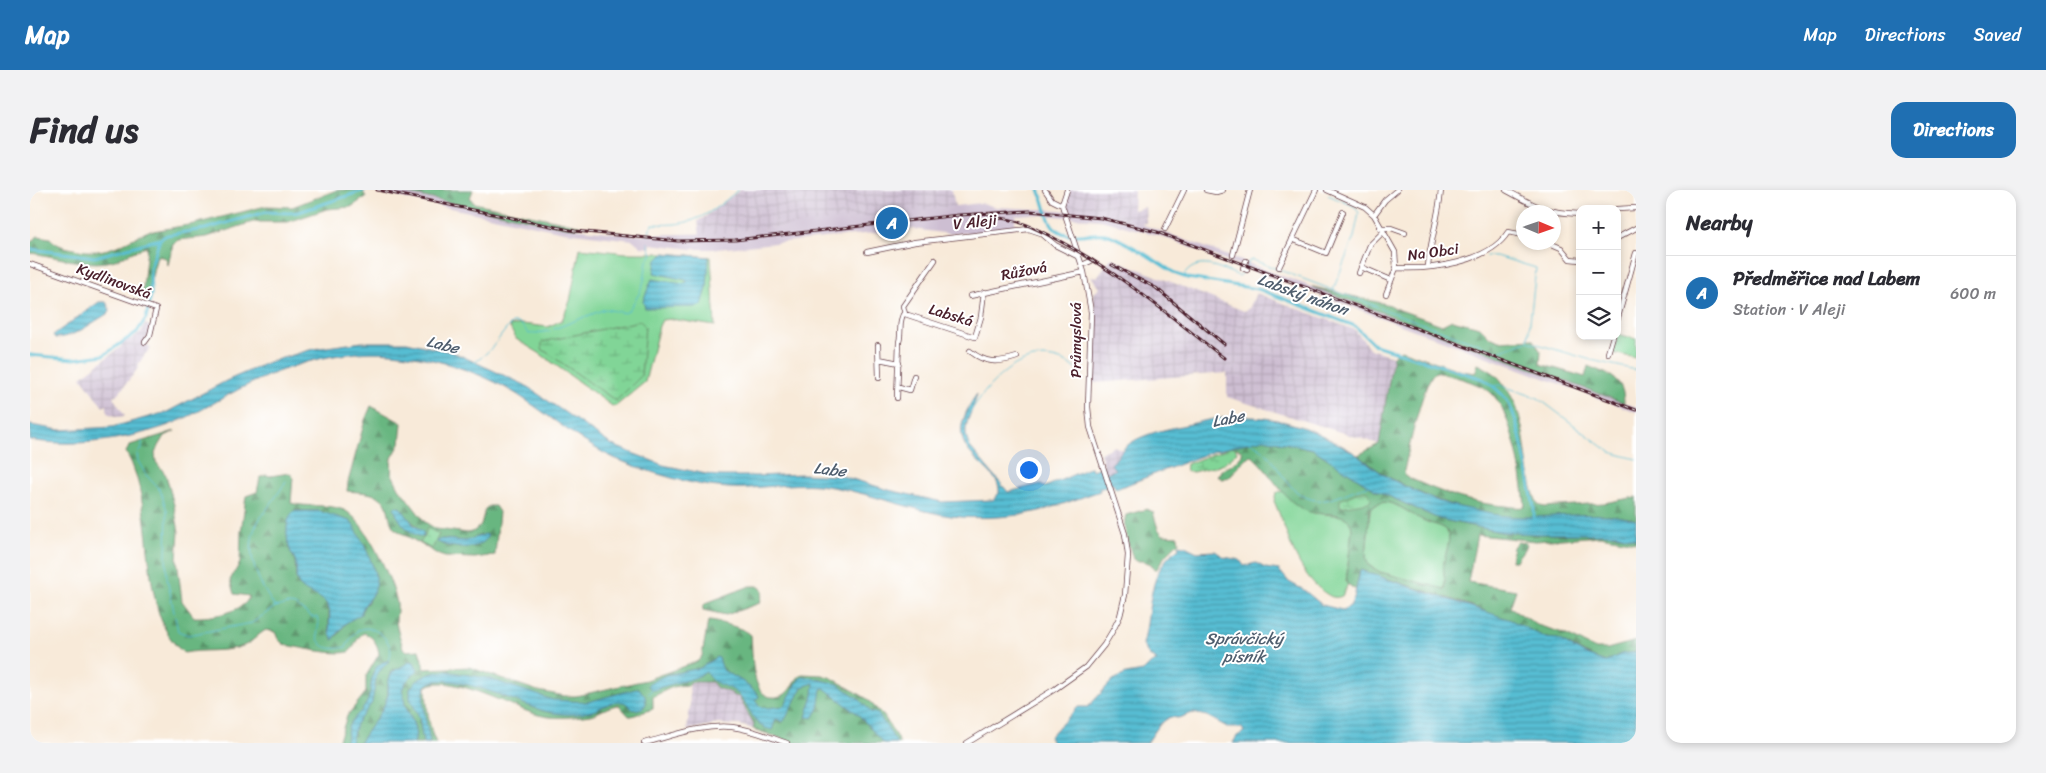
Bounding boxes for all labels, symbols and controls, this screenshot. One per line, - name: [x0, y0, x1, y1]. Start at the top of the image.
- text: Map: [25, 14, 69, 56]
- text: Map: [1804, 19, 1837, 51]
- text: Directions: [1865, 19, 1946, 51]
- text: Saved: [1974, 19, 2021, 51]
- text: Find us: [30, 99, 138, 161]
- button: Directions: [1891, 102, 2016, 158]
- pin: A: [876, 204, 908, 242]
- text: Nearby: [1686, 204, 1752, 242]
- north arrow: [1516, 205, 1561, 250]
- map controls: [1576, 205, 1621, 340]
- button: +: [1576, 205, 1621, 250]
- street label: V Aleji: [952, 207, 999, 237]
- street label: Na Obci: [1406, 235, 1461, 268]
- button: −: [1576, 250, 1621, 295]
- street label: Růžová: [999, 254, 1050, 288]
- street label: Kydlinovská: [73, 256, 155, 307]
- text: Předměřice nad Labem: [1733, 262, 1920, 295]
- water label: Labský náhon: [1254, 265, 1354, 325]
- text: A: [1697, 279, 1707, 308]
- text: 600 m: [1950, 279, 1996, 308]
- button: layers: [1576, 295, 1621, 340]
- text: Station · V Aleji: [1733, 295, 1845, 324]
- street label: Labská: [926, 296, 977, 334]
- street label: Průmyslová: [1063, 302, 1089, 378]
- water label: Labe: [424, 326, 464, 363]
- water label: Labe: [1209, 401, 1249, 436]
- water label: Labe: [812, 453, 849, 486]
- your location: [1016, 457, 1042, 483]
- water label: Správčický písník: [1205, 624, 1286, 671]

